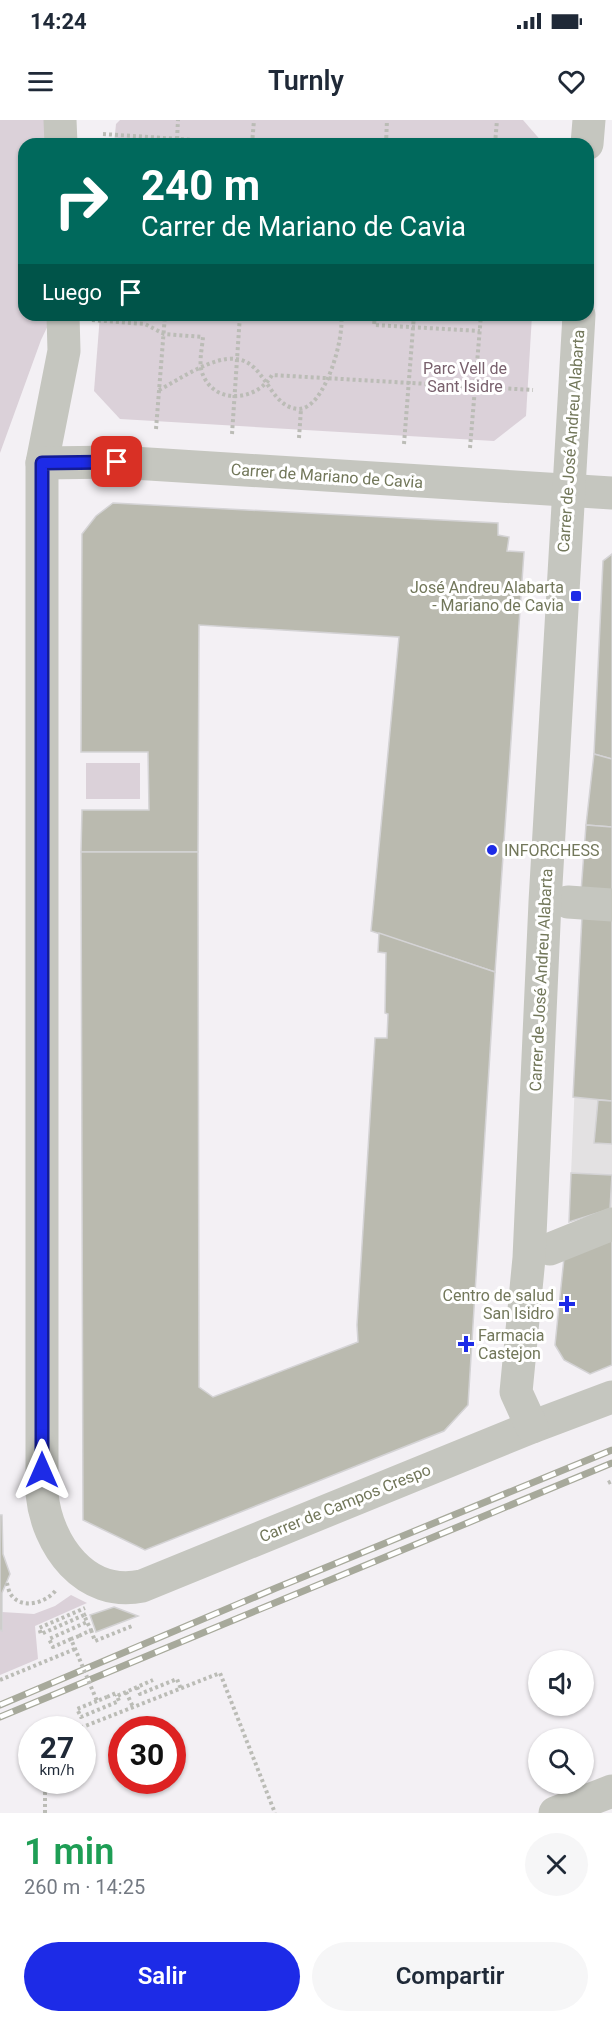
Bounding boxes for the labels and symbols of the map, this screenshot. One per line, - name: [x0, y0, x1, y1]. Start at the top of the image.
- street label: Carrer de José Andreu Alabarta: [554, 329, 588, 553]
- park label: Parc Vell de Sant Isidre: [423, 359, 507, 396]
- pin: [91, 436, 142, 487]
- street label: Carrer de Mariano de Cavia: [230, 460, 424, 492]
- place label: José Andreu Alabarta - Mariano de Cavia: [410, 578, 564, 615]
- marker: José Andreu Alabarta - Mariano de Cavia: [569, 589, 583, 603]
- place label: INFORCHESS: [504, 841, 599, 860]
- marker: INFORCHESS: [485, 843, 499, 857]
- street label: Carrer de José Andreu Alabarta: [526, 868, 556, 1092]
- place label: Centro de salud San Isidro: [443, 1286, 554, 1323]
- marker: Centro de salud San Isidro: [558, 1295, 576, 1313]
- place label: Farmacia Castejon: [478, 1326, 544, 1363]
- marker: Farmacia Castejon: [459, 1337, 473, 1351]
- position arrow: [10, 1438, 74, 1502]
- street label: Carrer de Campos Crespo: [257, 1460, 433, 1546]
- speed limit sign: 30: [108, 1716, 186, 1794]

